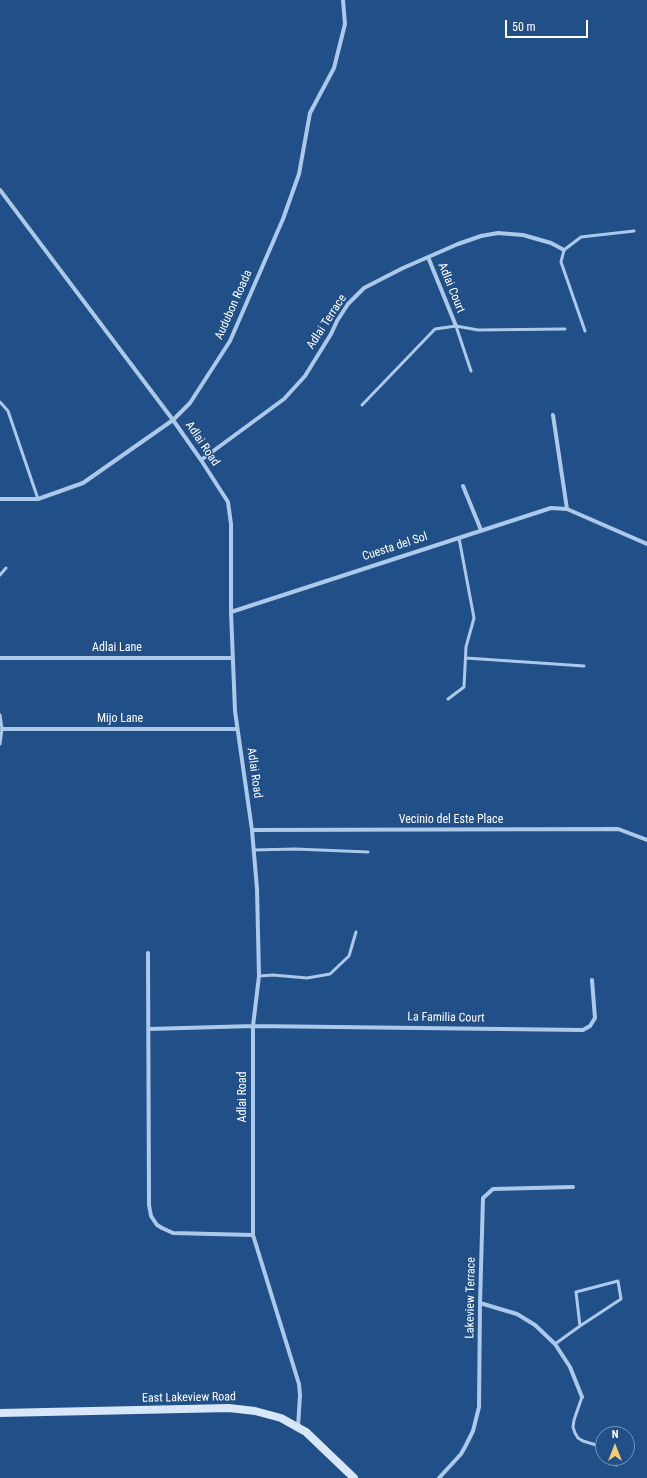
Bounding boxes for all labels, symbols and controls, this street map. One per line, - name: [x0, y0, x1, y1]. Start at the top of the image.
- scale bar: [507, 12, 590, 38]
- text: 50 m: [512, 20, 536, 34]
- street label: Adlai Court: [434, 261, 468, 315]
- street label: Audubon Roada: [212, 268, 256, 342]
- street label: Adlai Terrace: [304, 292, 350, 352]
- street label: Adlai Road: [182, 419, 222, 469]
- street label: Cuesta del Sol: [361, 530, 429, 564]
- street label: Adlai Lane: [92, 641, 142, 655]
- street label: Mijo Lane: [97, 712, 143, 726]
- street label: Adlai Road: [243, 747, 265, 799]
- street label: Vecinio del Este Place: [399, 813, 503, 827]
- street label: La Familia Court: [407, 1010, 485, 1026]
- street label: Adlai Road: [236, 1072, 250, 1122]
- street label: Lakeview Terrace: [463, 1257, 479, 1339]
- street label: East Lakeview Road: [142, 1390, 236, 1406]
- north arrow: [595, 1426, 635, 1466]
- text: N: [612, 1428, 618, 1441]

